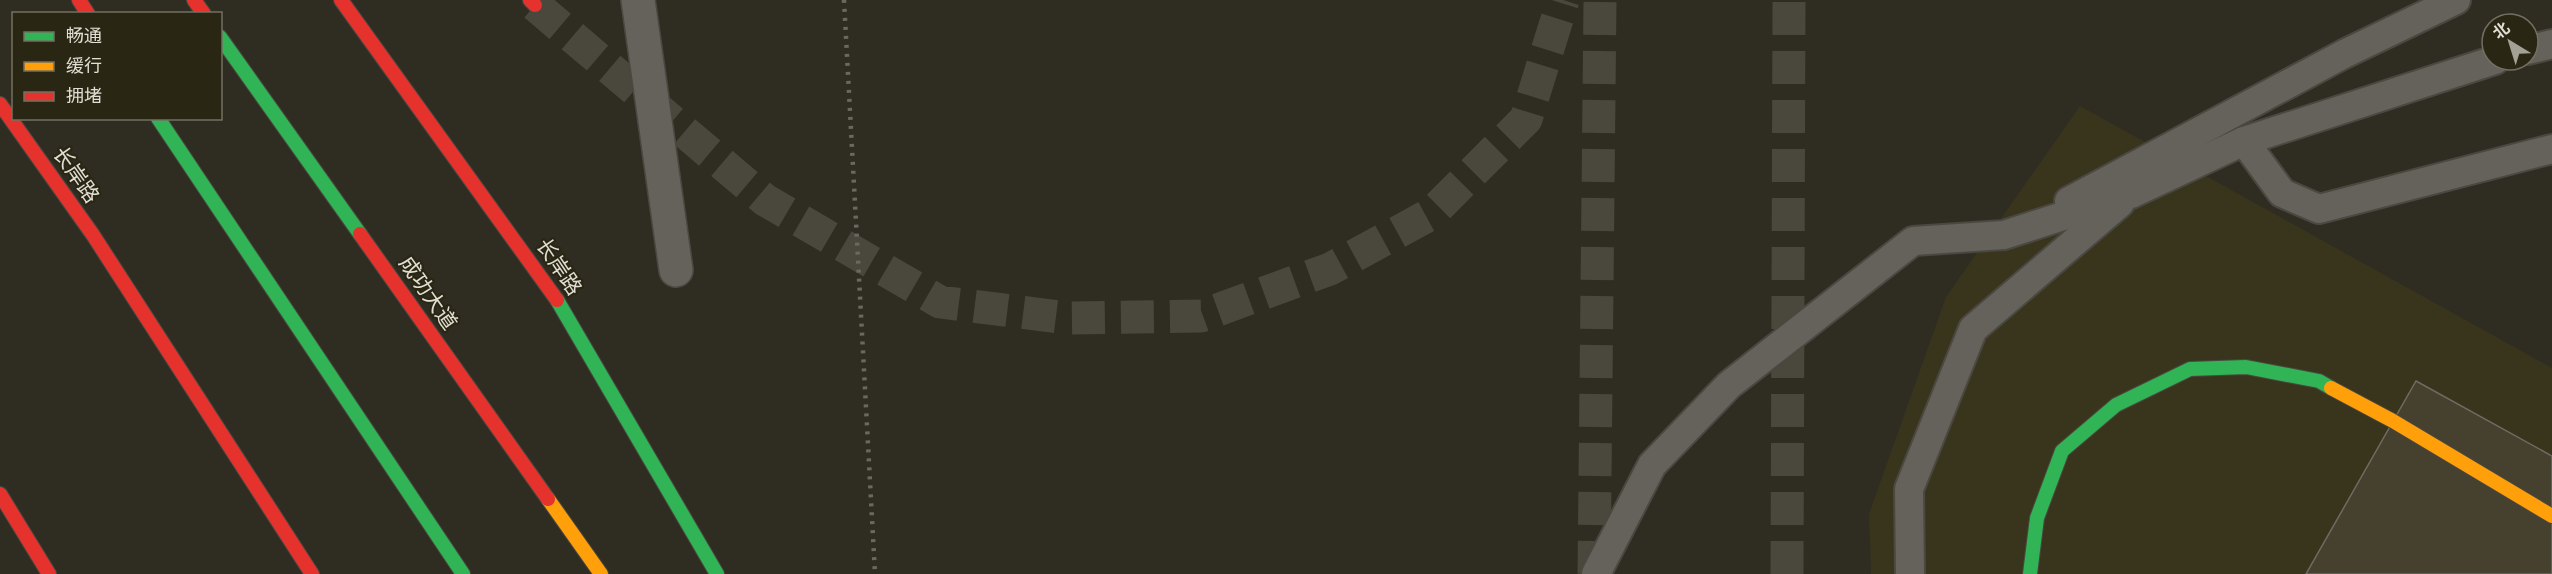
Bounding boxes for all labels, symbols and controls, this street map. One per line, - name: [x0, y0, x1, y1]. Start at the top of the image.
- legend: [12, 12, 222, 120]
- north arrow: [2480, 12, 2540, 72]
- text: 北: [2489, 18, 2513, 42]
- text: 畅通: [66, 25, 102, 45]
- text: 缓行: [66, 55, 102, 75]
- text: 拥堵: [66, 85, 102, 105]
- street label: 长岸路: [49, 142, 105, 207]
- street label: 长岸路: [532, 234, 587, 299]
- street label: 成功大道: [395, 251, 463, 334]

